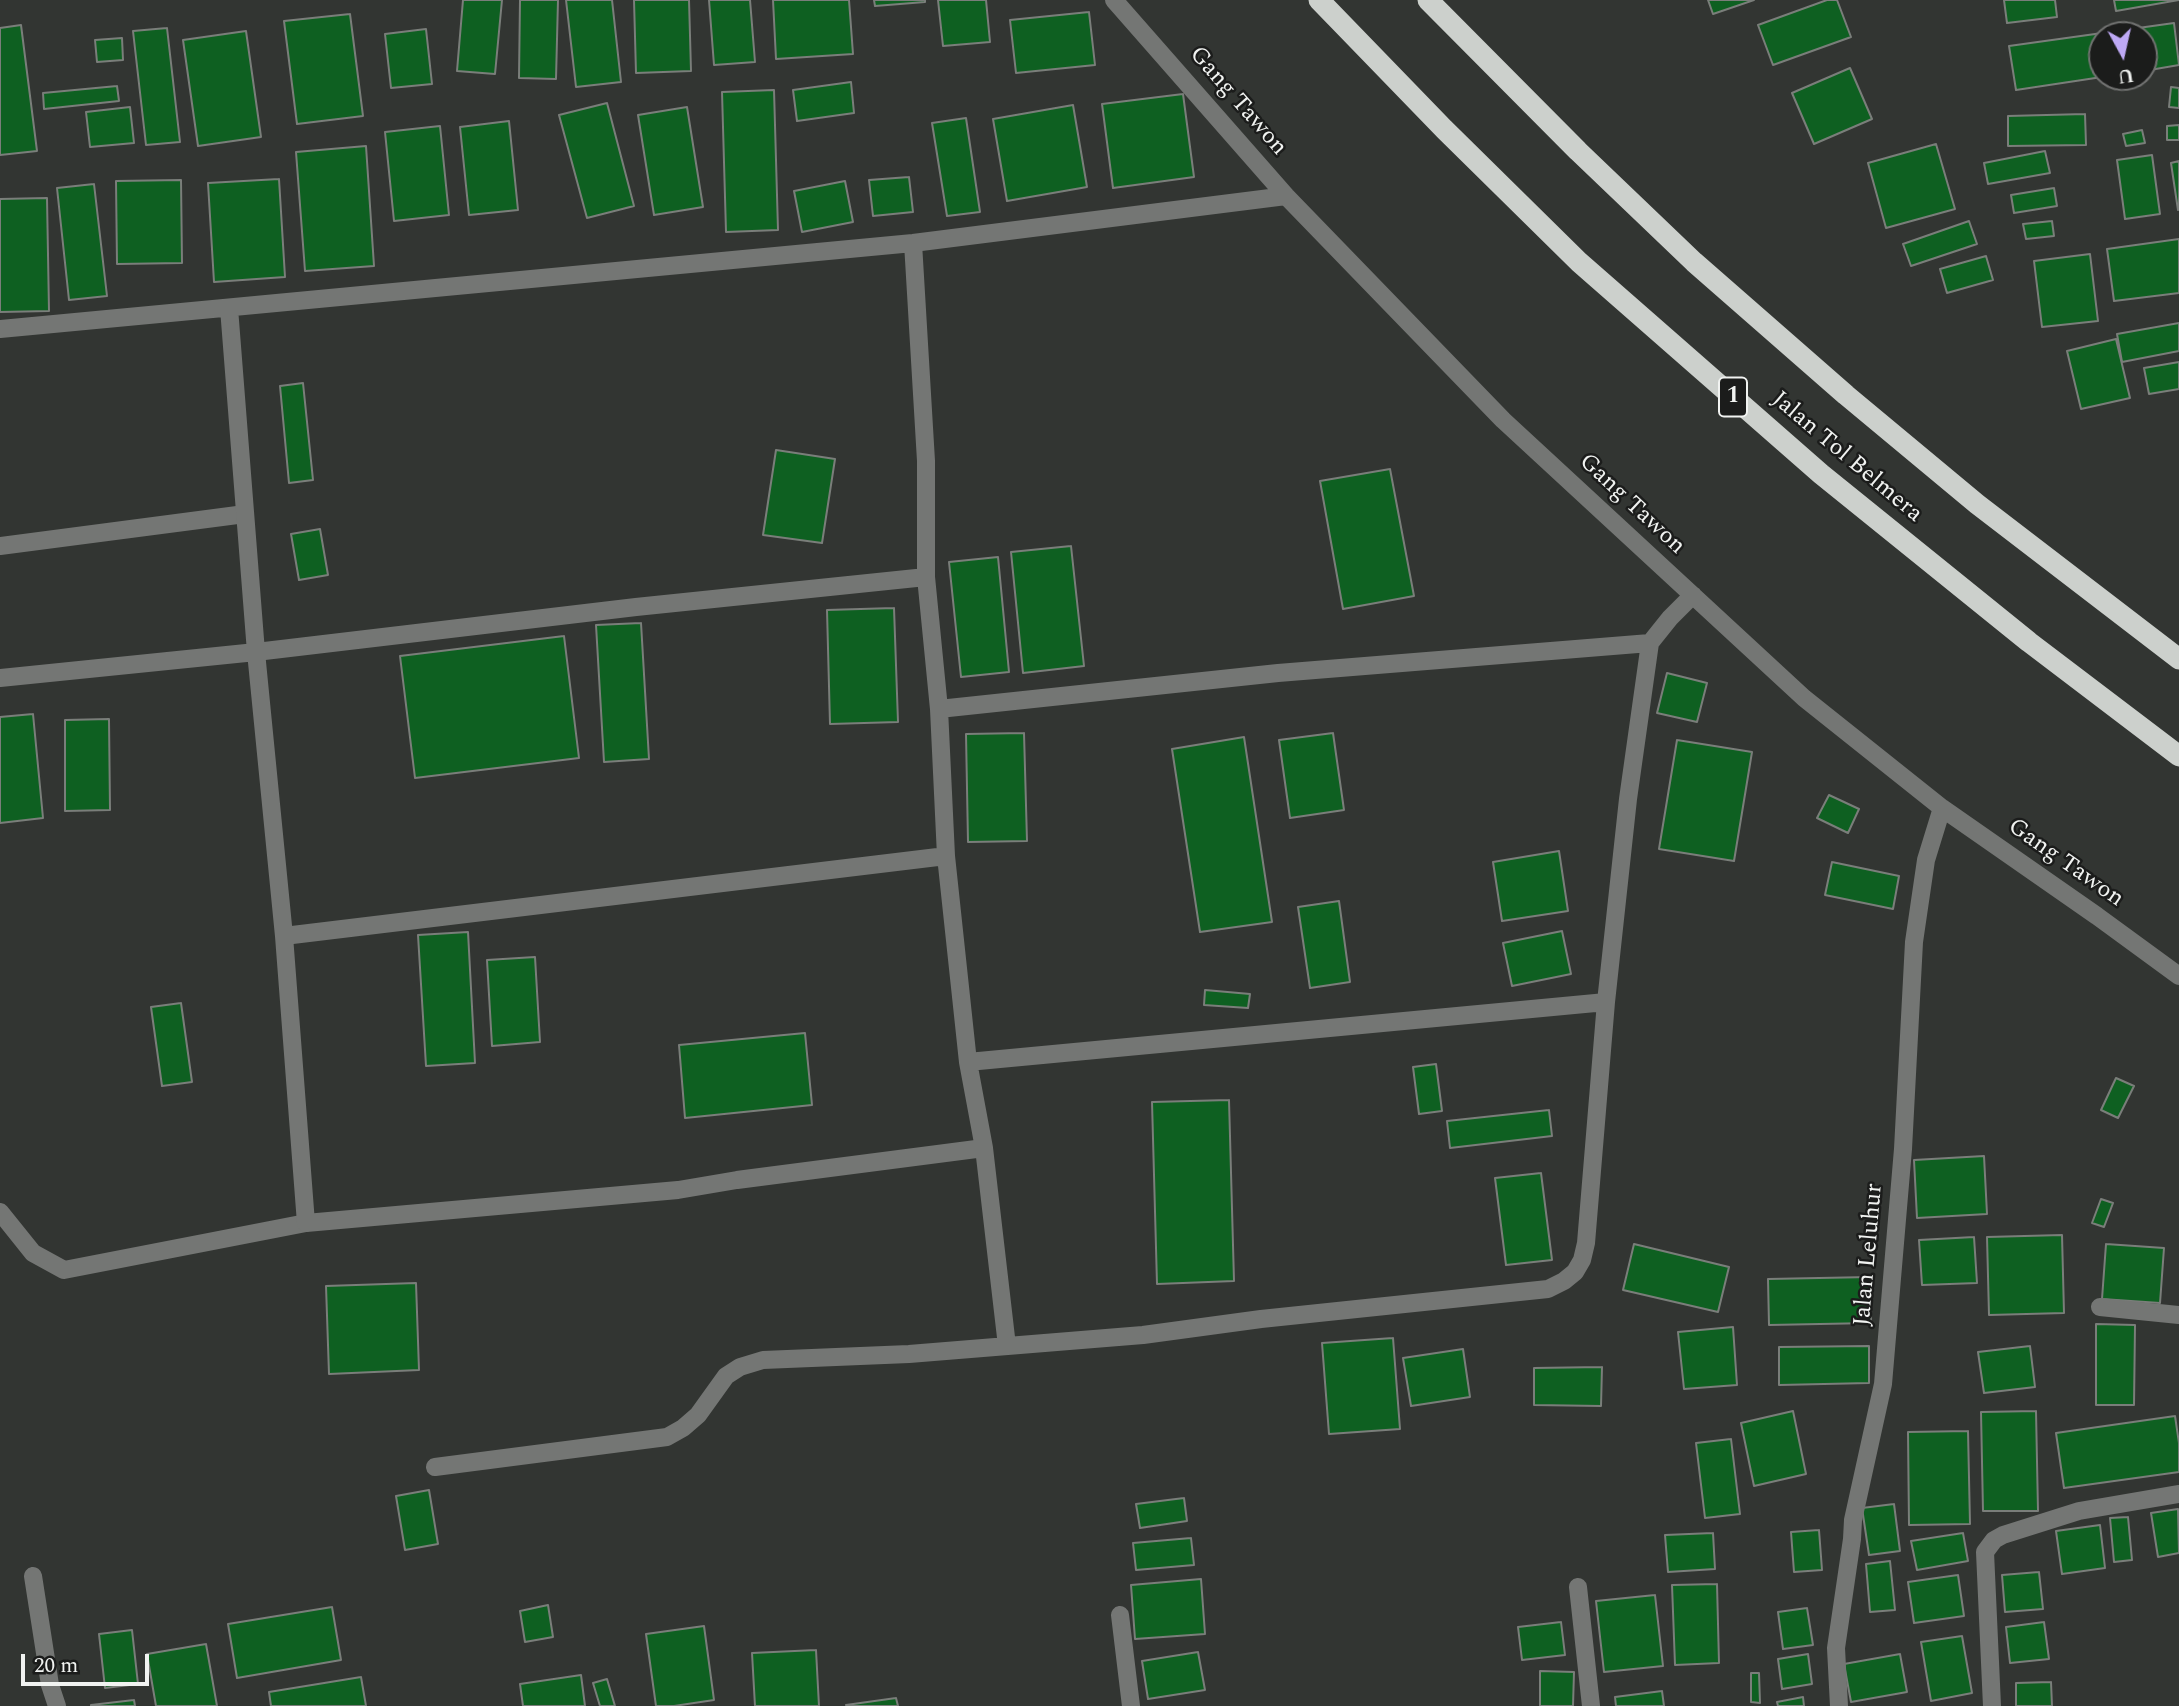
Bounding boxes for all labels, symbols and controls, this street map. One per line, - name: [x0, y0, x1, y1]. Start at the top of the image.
- north arrow: [2088, 21, 2158, 91]
- street label: Gang Tawon: [1182, 42, 1292, 162]
- text: U: [2116, 60, 2136, 91]
- road number: 1: [1719, 378, 1747, 416]
- street label: Jalan Tol Belmera: [1765, 386, 1927, 530]
- street label: Gang Tawon: [1572, 448, 1690, 562]
- street label: Gang Tawon: [2001, 813, 2129, 915]
- street label: Jalan Leluhur: [1849, 1182, 1891, 1328]
- scale bar: [24, 1640, 152, 1684]
- text: 20 m: [34, 1650, 78, 1682]

